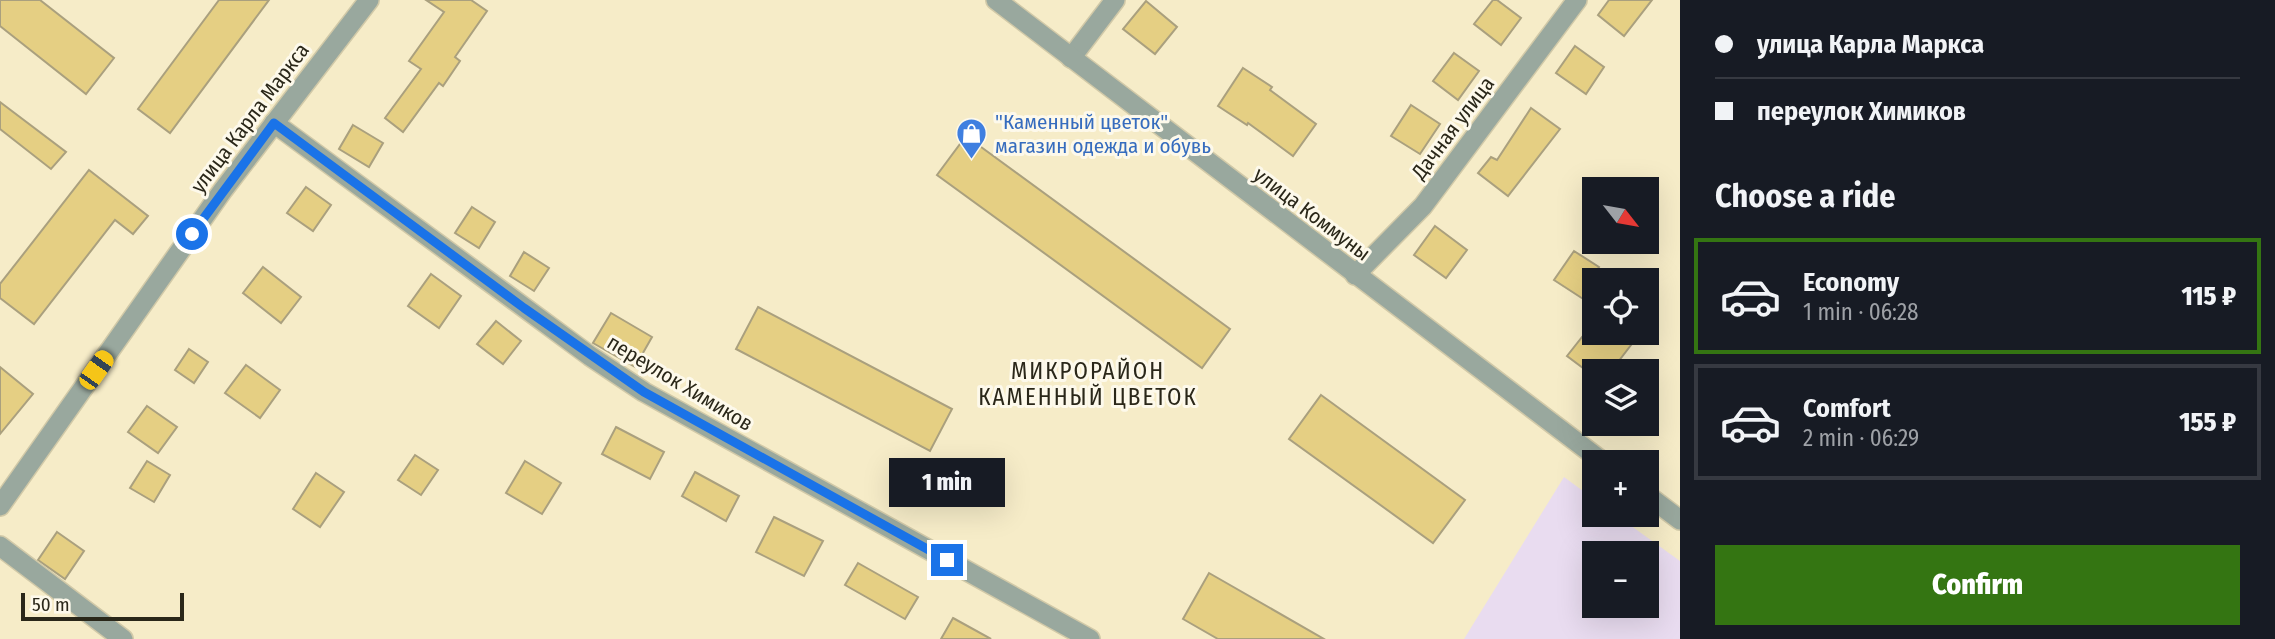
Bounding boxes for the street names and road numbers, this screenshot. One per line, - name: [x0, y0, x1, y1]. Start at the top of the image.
- street label: улица Карла Маркса: [185, 38, 315, 198]
- street label: Дачная улица: [1405, 72, 1500, 185]
- street label: улица Коммуны: [1248, 162, 1376, 266]
- street label: переулок Химиков: [602, 329, 758, 437]

